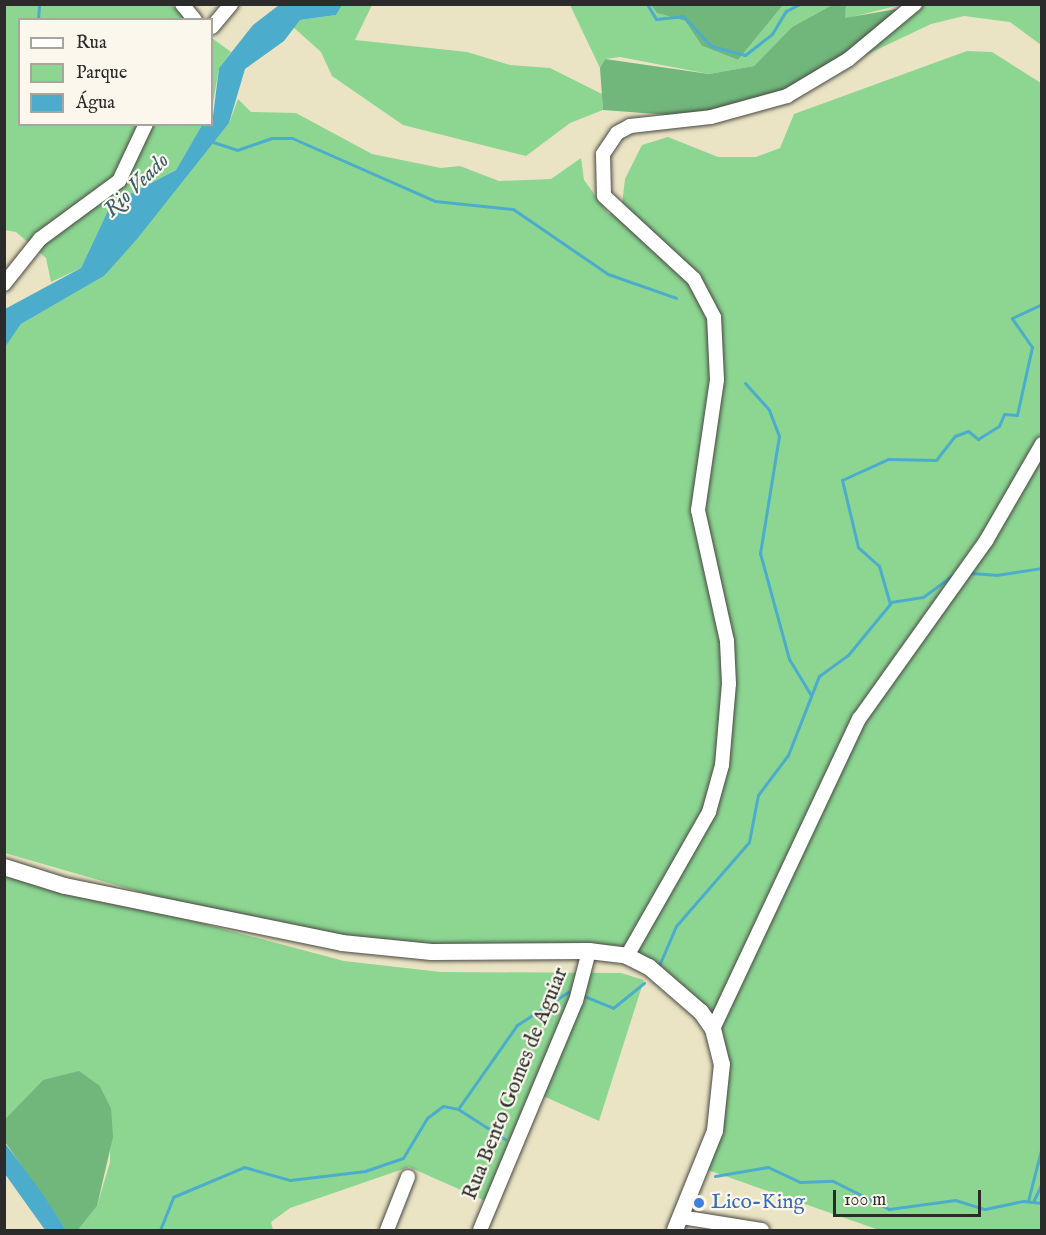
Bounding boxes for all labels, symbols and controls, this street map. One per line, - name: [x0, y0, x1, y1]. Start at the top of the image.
- legend: [18, 18, 213, 126]
- text: Rua: [76, 32, 107, 55]
- text: Parque: [76, 62, 127, 85]
- text: Água: [76, 92, 115, 115]
- water label: Rio Veado: [99, 148, 175, 224]
- street label: Rua Bento Gomes de Aguiar: [458, 964, 574, 1204]
- scale bar: [836, 1178, 984, 1216]
- text: 100 m: [844, 1189, 886, 1212]
- place label: Lico-King: [711, 1190, 805, 1216]
- marker: Lico-King: [692, 1196, 706, 1210]

